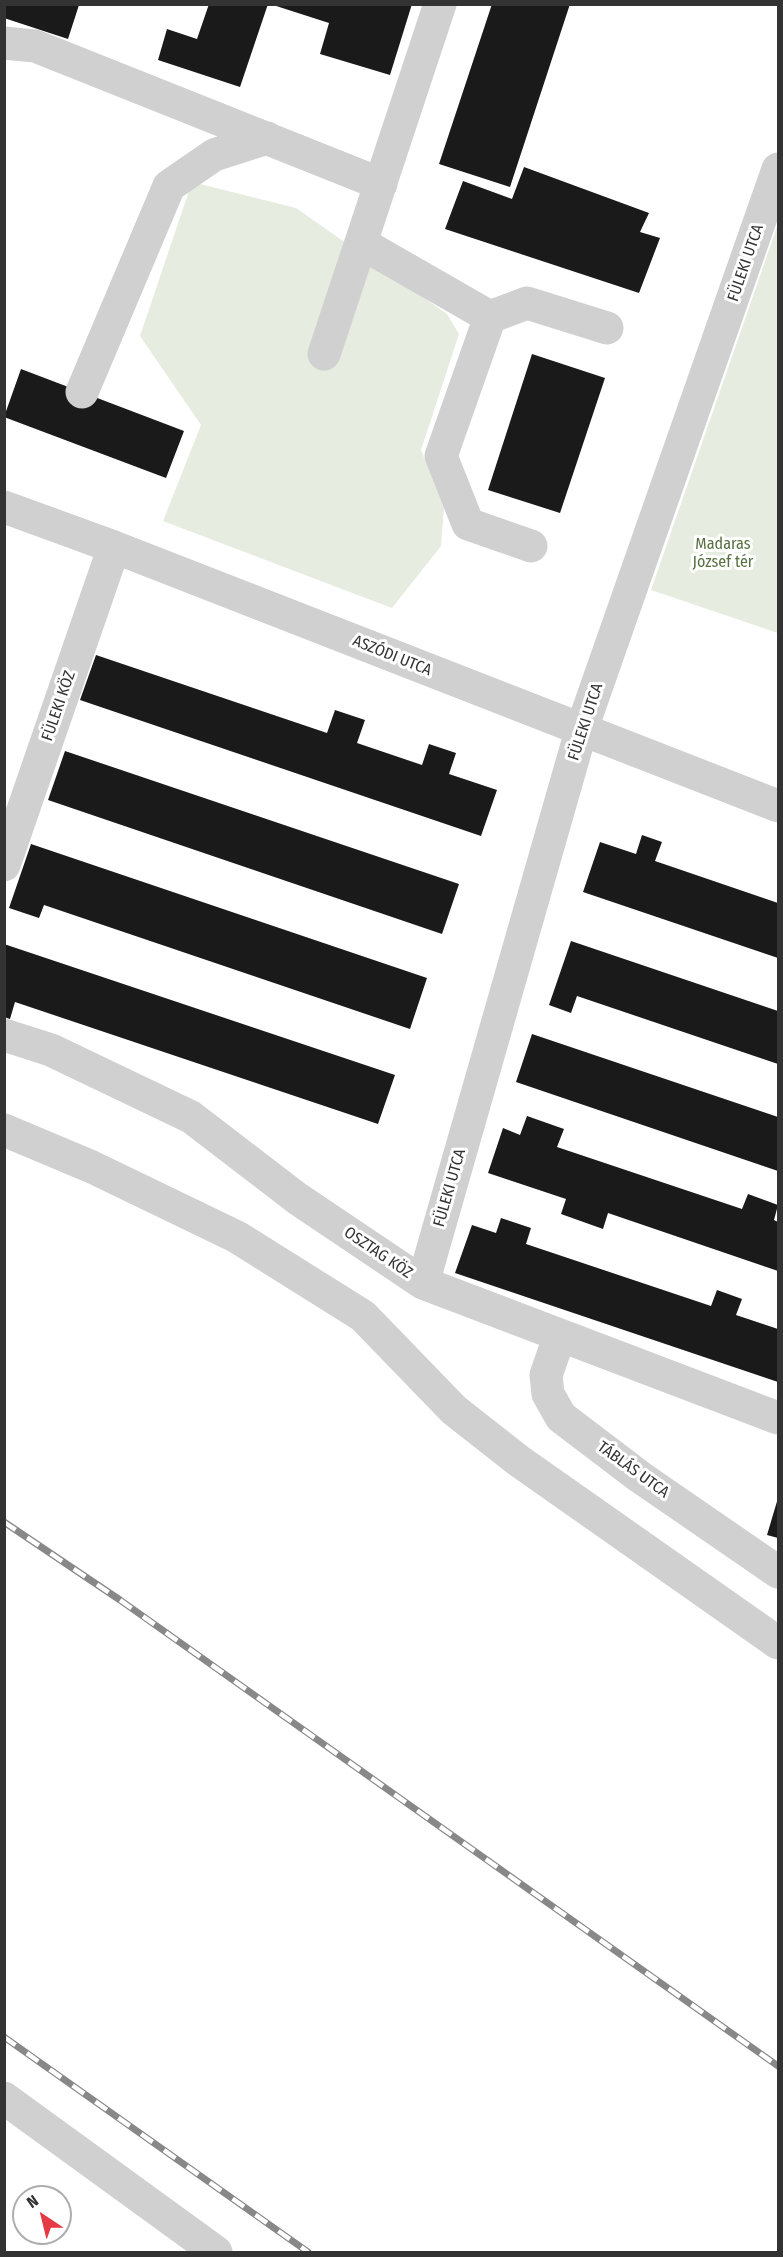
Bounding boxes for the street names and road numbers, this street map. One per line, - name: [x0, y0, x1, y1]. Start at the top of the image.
- street label: FÜLEKI UTCA: [724, 222, 768, 304]
- street label: ASZÓDI UTCA: [350, 631, 434, 681]
- street label: FÜLEKI KÖZ: [38, 668, 80, 744]
- street label: FÜLEKI UTCA: [564, 681, 608, 763]
- street label: FÜLEKI UTCA: [430, 1147, 470, 1229]
- street label: OSZTAG KÖZ: [340, 1223, 416, 1283]
- street label: TÁBLÁS UTCA: [593, 1438, 673, 1502]

